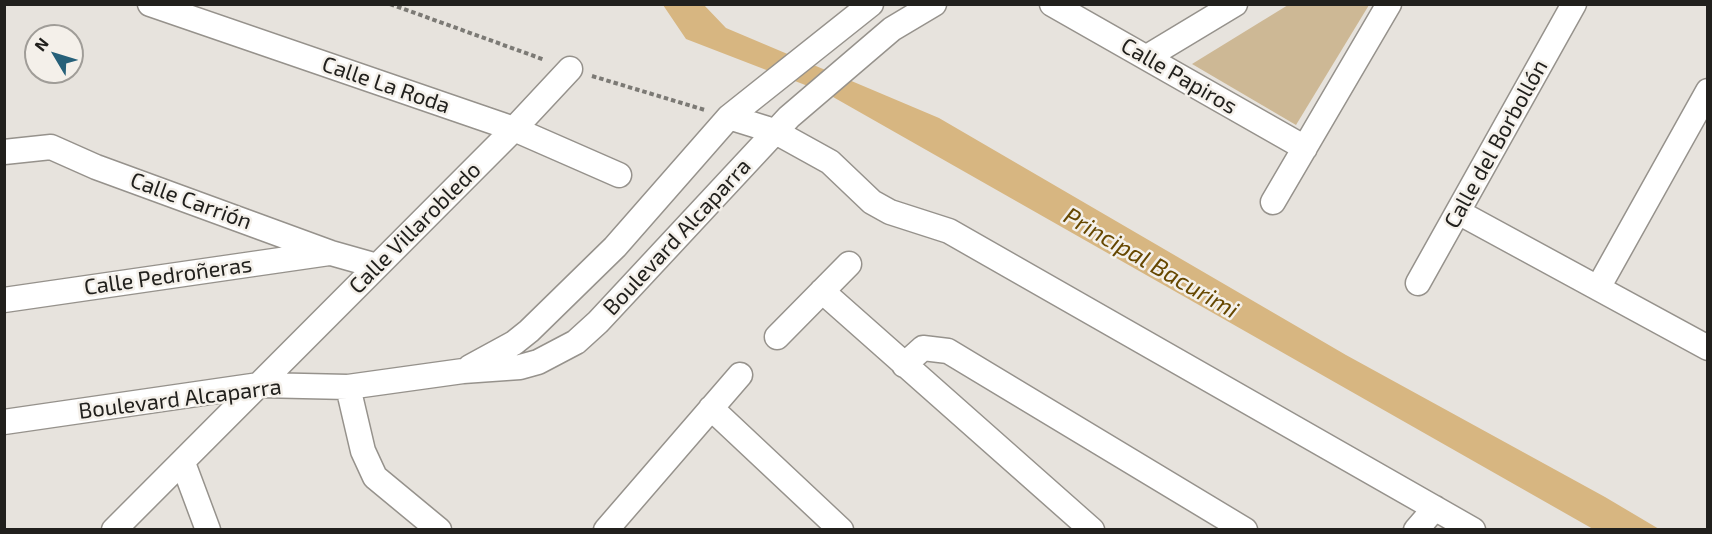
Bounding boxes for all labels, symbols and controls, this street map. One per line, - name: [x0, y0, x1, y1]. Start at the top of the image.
- north arrow: [24, 24, 84, 84]
- street label: Calle Papiros: [1116, 32, 1242, 120]
- text: N: [30, 33, 52, 54]
- street label: Calle La Roda: [319, 51, 453, 119]
- street label: Calle del Borbollón: [1439, 55, 1553, 233]
- street label: Boulevard Alcaparra: [598, 153, 756, 321]
- street label: Calle Villarobledo: [344, 157, 486, 299]
- street label: Calle Carrión: [127, 167, 255, 235]
- water label: Principal Bacurimi: [1059, 201, 1243, 325]
- street label: Calle Pedroñeras: [82, 251, 254, 301]
- street label: Boulevard Alcaparra: [77, 373, 283, 425]

